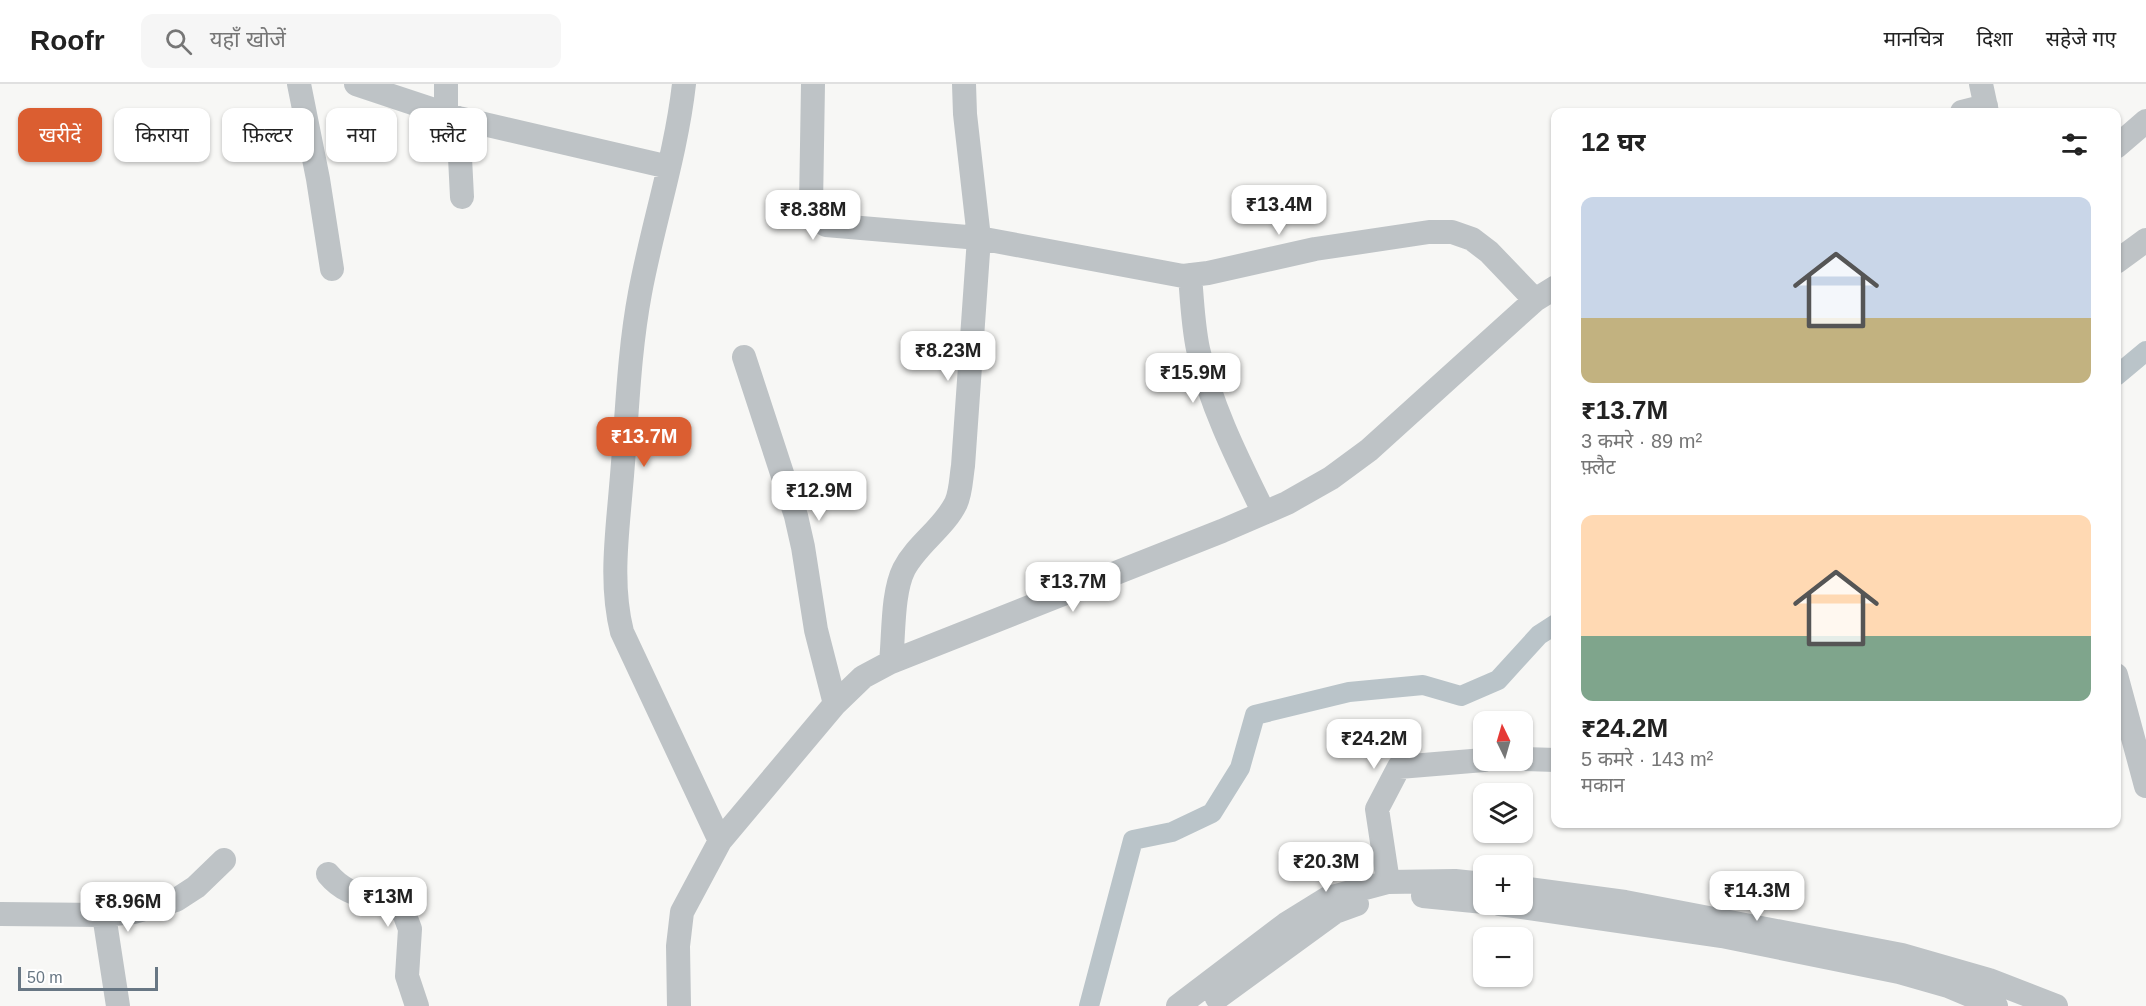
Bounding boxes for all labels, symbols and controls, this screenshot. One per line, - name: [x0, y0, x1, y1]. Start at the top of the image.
- search box: [141, 14, 561, 68]
- text: Roofr: [30, 25, 105, 56]
- icon: search: [162, 25, 195, 58]
- text: यहाँ खोजें: [210, 27, 286, 52]
- text: मानचित्र: [1883, 27, 1943, 50]
- text: दिशा: [1976, 27, 2013, 50]
- text: सहेजे गए: [2046, 27, 2116, 50]
- chip: खरीदें: [18, 108, 102, 162]
- chip: किराया: [114, 108, 210, 162]
- chip: फ़िल्टर: [222, 108, 314, 162]
- chip: नया: [326, 108, 397, 162]
- chip: फ़्लैट: [409, 108, 487, 162]
- text: 12 घर: [1581, 127, 1645, 157]
- icon: filters: [2058, 128, 2091, 161]
- pin: ₹13.4M: [1230, 185, 1328, 236]
- pin: ₹8.38M: [764, 190, 862, 241]
- text: ₹13.4M: [1245, 193, 1313, 215]
- text: ₹8.38M: [779, 198, 847, 220]
- icon: home: [1782, 236, 1890, 344]
- pin: ₹8.23M: [899, 331, 997, 382]
- text: ₹8.23M: [914, 339, 982, 361]
- pin: ₹15.9M: [1144, 353, 1242, 404]
- text: ₹15.9M: [1159, 361, 1227, 383]
- text: ₹13.7M: [1581, 395, 1668, 425]
- pin: ₹13.7M: [595, 417, 693, 468]
- text: ₹13.7M: [610, 425, 678, 447]
- text: 3 कमरे · 89 m²: [1581, 430, 1702, 452]
- text: फ़्लैट: [1581, 456, 1616, 478]
- pin: ₹12.9M: [770, 471, 868, 522]
- text: ₹12.9M: [785, 479, 853, 501]
- icon: home: [1782, 554, 1890, 662]
- pin: ₹13.7M: [1024, 562, 1122, 613]
- text: ₹13.7M: [1039, 570, 1107, 592]
- north arrow: [1473, 711, 1533, 771]
- map controls: [1473, 711, 1533, 987]
- text: ₹24.2M: [1581, 713, 1668, 743]
- pin: ₹24.2M: [1325, 719, 1423, 770]
- text: ₹24.2M: [1340, 727, 1408, 749]
- text: 5 कमरे · 143 m²: [1581, 748, 1713, 770]
- text: मकान: [1581, 774, 1625, 796]
- button: layers: [1473, 783, 1533, 843]
- pin: ₹20.3M: [1277, 842, 1375, 893]
- text: ₹20.3M: [1292, 850, 1360, 872]
- button: +: [1473, 855, 1533, 915]
- pin: ₹14.3M: [1708, 871, 1806, 922]
- pin: ₹13M: [352, 877, 424, 928]
- text: ₹14.3M: [1723, 879, 1791, 901]
- pin: ₹8.96M: [79, 882, 177, 933]
- text: ₹13M: [363, 885, 413, 907]
- text: ₹8.96M: [94, 890, 162, 912]
- button: −: [1473, 927, 1533, 987]
- scale bar: [18, 964, 158, 992]
- text: 50 m: [27, 969, 63, 986]

